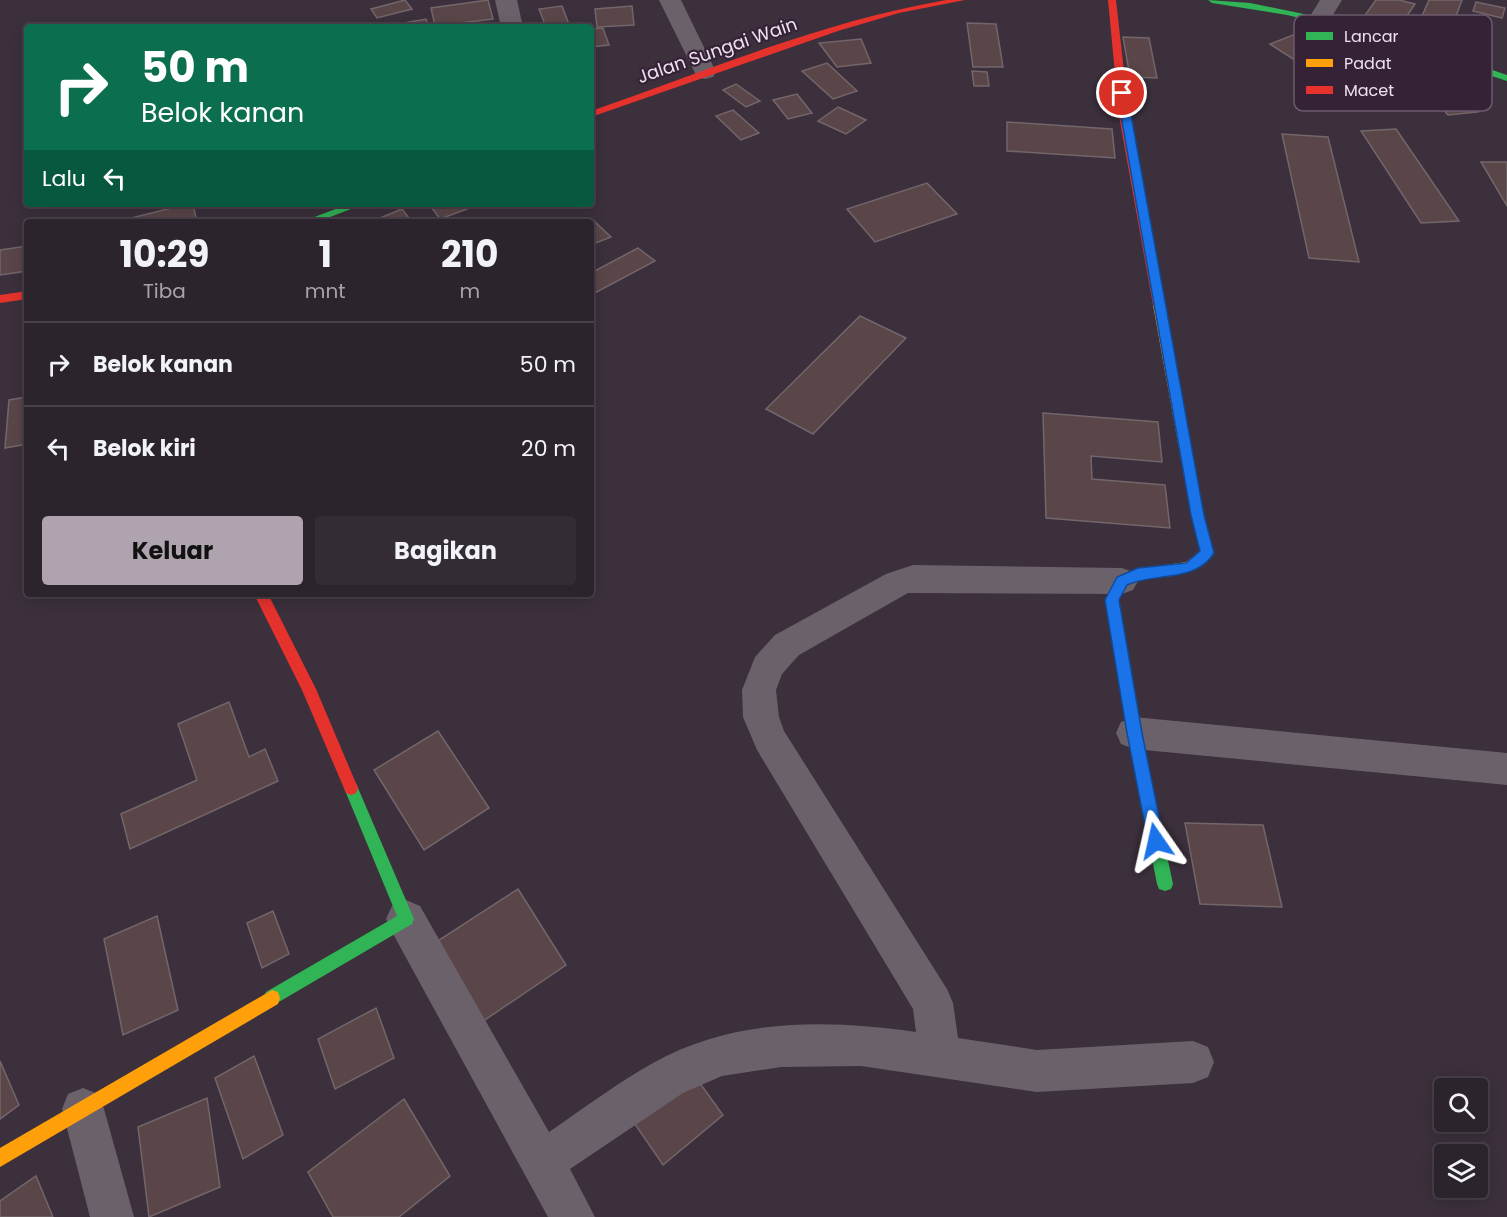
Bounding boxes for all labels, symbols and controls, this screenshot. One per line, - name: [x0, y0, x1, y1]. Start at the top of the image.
- street label: Jalan Sungai Wain: [634, 11, 800, 89]
- legend: [1294, 15, 1492, 111]
- text: Lancar: [1344, 25, 1398, 48]
- text: 50 m: [141, 38, 249, 97]
- icon: right: [42, 48, 120, 126]
- text: Padat: [1344, 52, 1392, 75]
- pin: [1096, 67, 1147, 118]
- icon: arrive: [1105, 76, 1138, 109]
- text: Macet: [1344, 79, 1394, 102]
- text: Belok kanan: [141, 94, 304, 131]
- icon: left: [98, 162, 131, 195]
- text: Lalu: [42, 163, 86, 194]
- text: 10:29: [119, 229, 209, 280]
- text: 1: [318, 229, 332, 280]
- text: 210: [441, 229, 499, 280]
- text: Tiba: [143, 277, 186, 305]
- text: mnt: [305, 277, 346, 305]
- text: m: [459, 277, 480, 305]
- icon: right: [42, 348, 75, 381]
- text: Belok kanan: [93, 349, 233, 380]
- text: 50 m: [520, 349, 576, 380]
- icon: left: [42, 432, 75, 465]
- text: Belok kiri: [93, 433, 196, 464]
- text: 20 m: [521, 433, 576, 464]
- button: Keluar: [42, 516, 303, 585]
- button: Bagikan: [315, 516, 576, 585]
- position arrow: [1124, 809, 1188, 873]
- map controls: [1434, 1078, 1488, 1198]
- button: search: [1434, 1078, 1488, 1132]
- button: layers: [1434, 1144, 1488, 1198]

